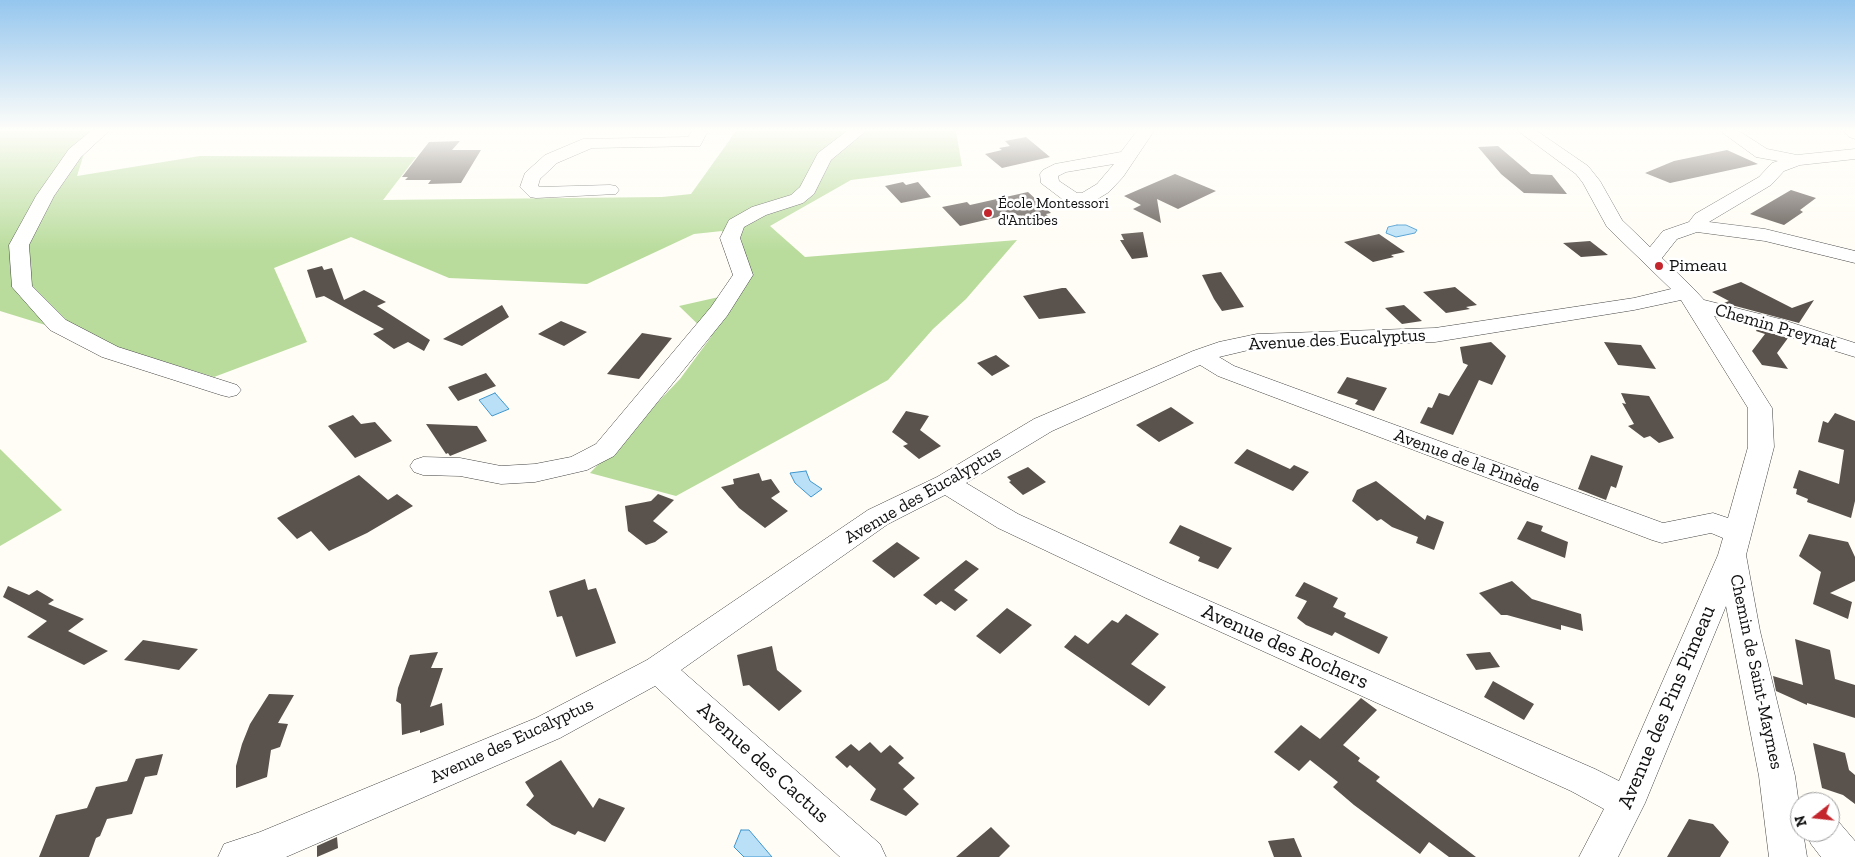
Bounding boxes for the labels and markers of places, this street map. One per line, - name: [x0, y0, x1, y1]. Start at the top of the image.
- place label: École Montessori d'Antibes: [998, 195, 1109, 230]
- marker: École Montessori d'Antibes: [982, 207, 994, 219]
- place label: Pimeau: [1669, 255, 1727, 277]
- marker: Pimeau: [1653, 260, 1665, 272]

